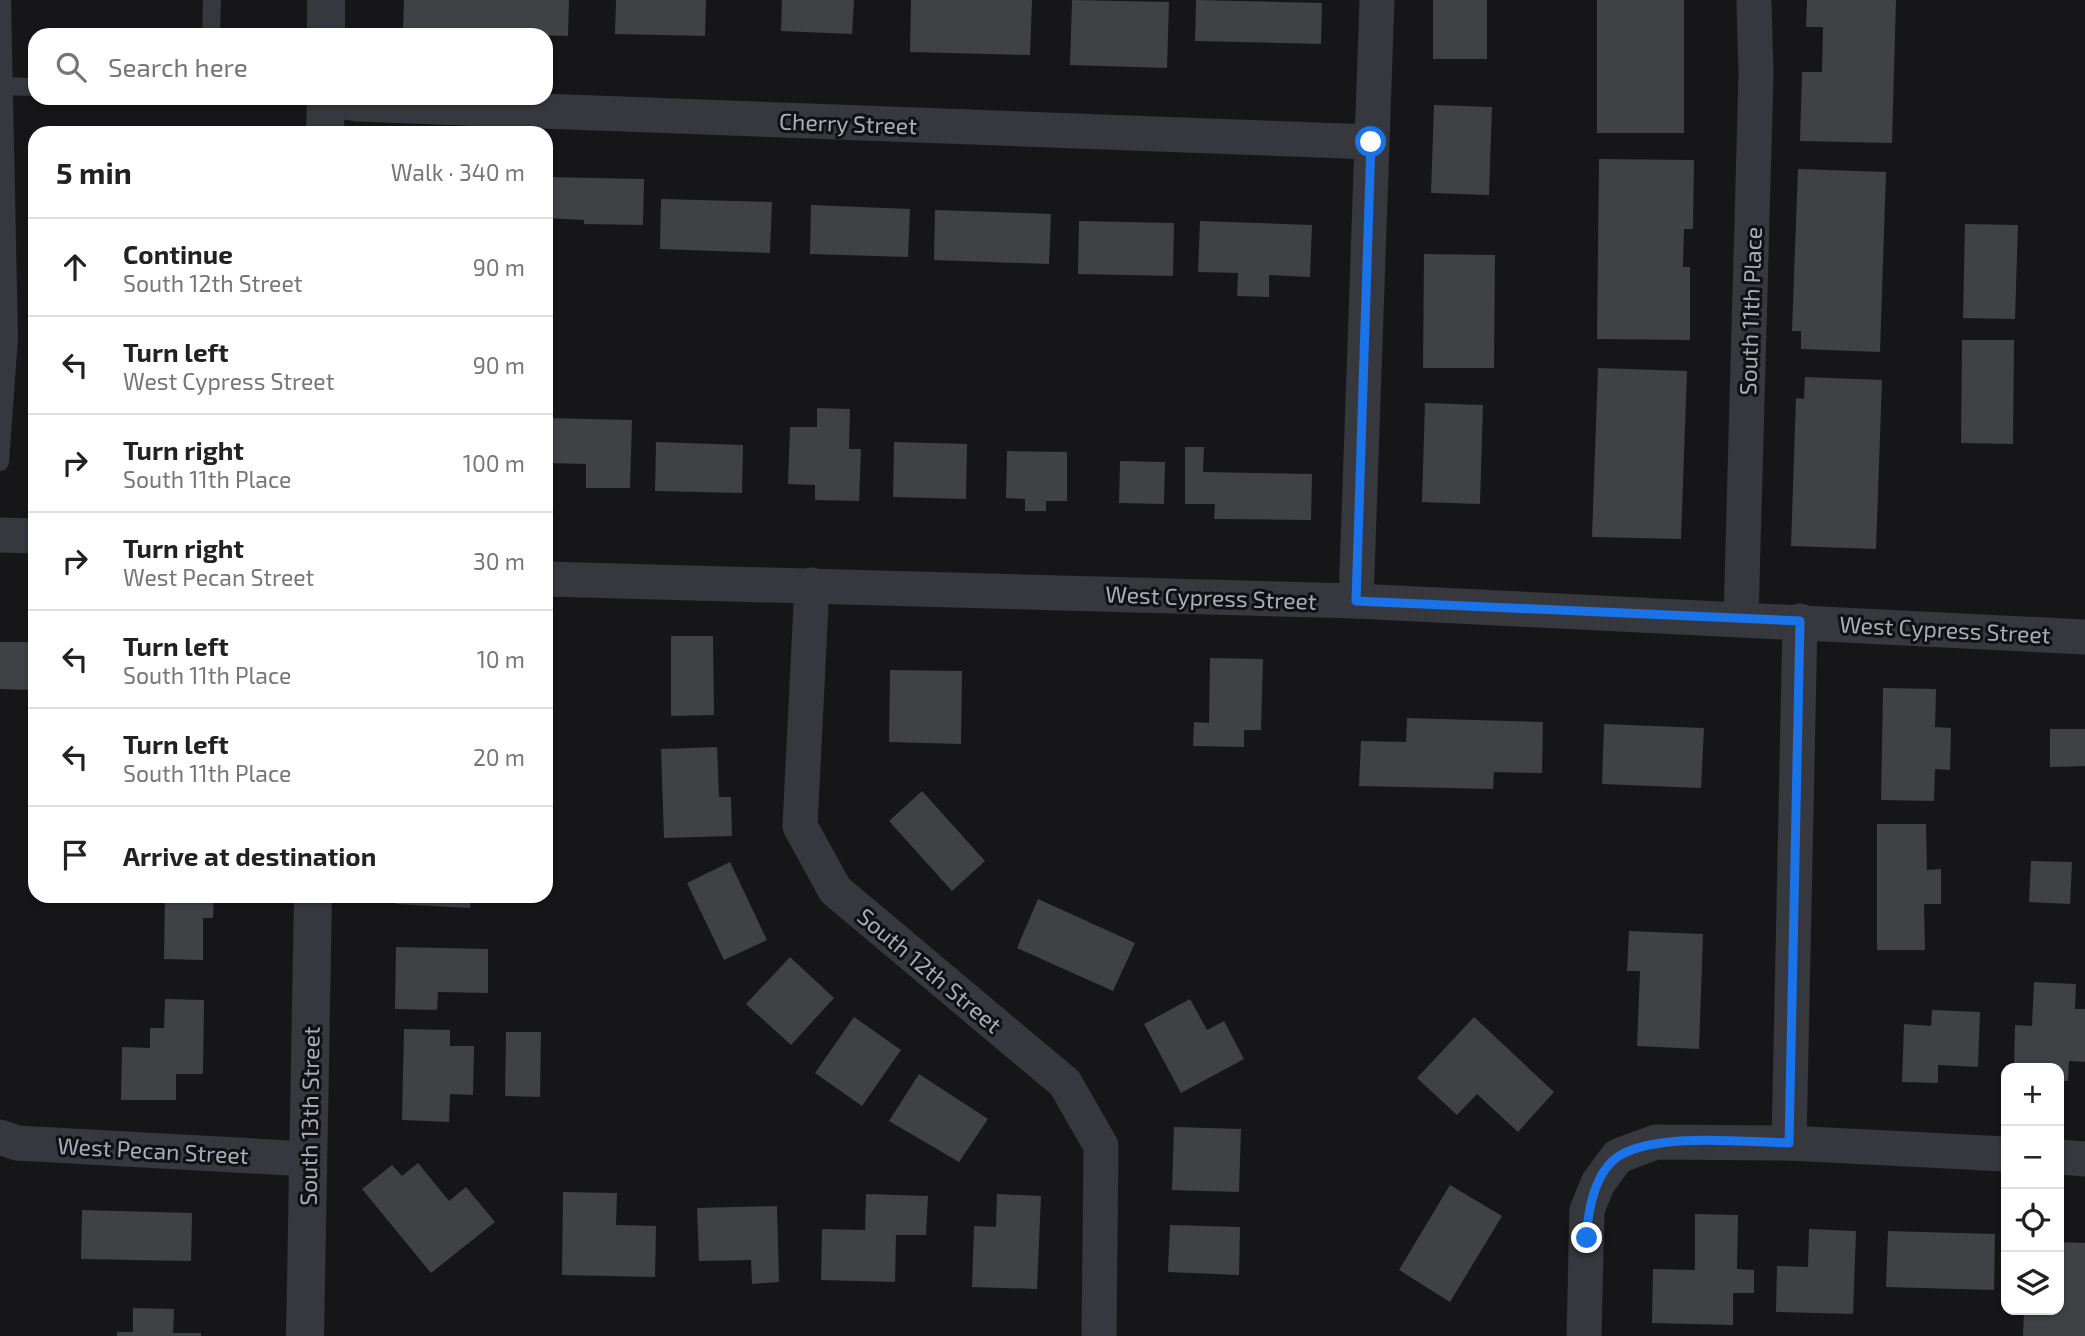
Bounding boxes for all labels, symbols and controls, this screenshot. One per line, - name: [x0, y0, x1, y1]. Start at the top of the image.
- search box: [28, 28, 553, 105]
- icon: search: [52, 48, 90, 86]
- text: Search here: [108, 51, 248, 82]
- street label: Cherry Street: [779, 107, 918, 139]
- route start: [1355, 126, 1386, 157]
- text: 5 min: [56, 154, 132, 190]
- text: Walk · 340 m: [391, 158, 525, 186]
- street label: South 11th Place: [1733, 226, 1767, 396]
- text: Continue: [123, 238, 233, 269]
- icon: ahead: [56, 248, 94, 286]
- text: 90 m: [473, 253, 525, 281]
- text: South 12th Street: [123, 269, 303, 297]
- text: Turn left: [123, 336, 229, 367]
- icon: left: [56, 346, 94, 384]
- text: 90 m: [473, 351, 525, 379]
- text: West Cypress Street: [123, 367, 334, 395]
- text: Turn right: [123, 434, 244, 465]
- icon: right: [56, 444, 94, 482]
- text: 100 m: [463, 449, 525, 477]
- text: South 11th Place: [123, 465, 291, 493]
- text: Turn right: [123, 532, 244, 563]
- icon: right: [56, 542, 94, 580]
- text: 30 m: [473, 547, 525, 575]
- text: West Pecan Street: [123, 563, 314, 591]
- street label: West Cypress Street: [1105, 579, 1317, 615]
- street label: West Cypress Street: [1839, 609, 2052, 649]
- text: Turn left: [123, 630, 229, 661]
- icon: left: [56, 640, 94, 678]
- text: 10 m: [477, 645, 525, 673]
- text: South 11th Place: [123, 661, 291, 689]
- text: Turn left: [123, 728, 229, 759]
- icon: left: [56, 738, 94, 776]
- text: 20 m: [473, 743, 525, 771]
- text: South 11th Place: [123, 759, 291, 787]
- icon: arrive: [56, 836, 94, 874]
- text: Arrive at destination: [123, 840, 376, 871]
- street label: South 12th Street: [852, 902, 1008, 1039]
- street label: South 13th Street: [293, 1026, 325, 1206]
- map controls: [2001, 1063, 2064, 1315]
- button: +: [2001, 1063, 2064, 1126]
- button: −: [2001, 1126, 2064, 1189]
- street label: West Pecan Street: [57, 1131, 250, 1169]
- button: locate: [2001, 1189, 2064, 1252]
- route end: [1571, 1222, 1602, 1253]
- button: layers: [2001, 1252, 2064, 1315]

